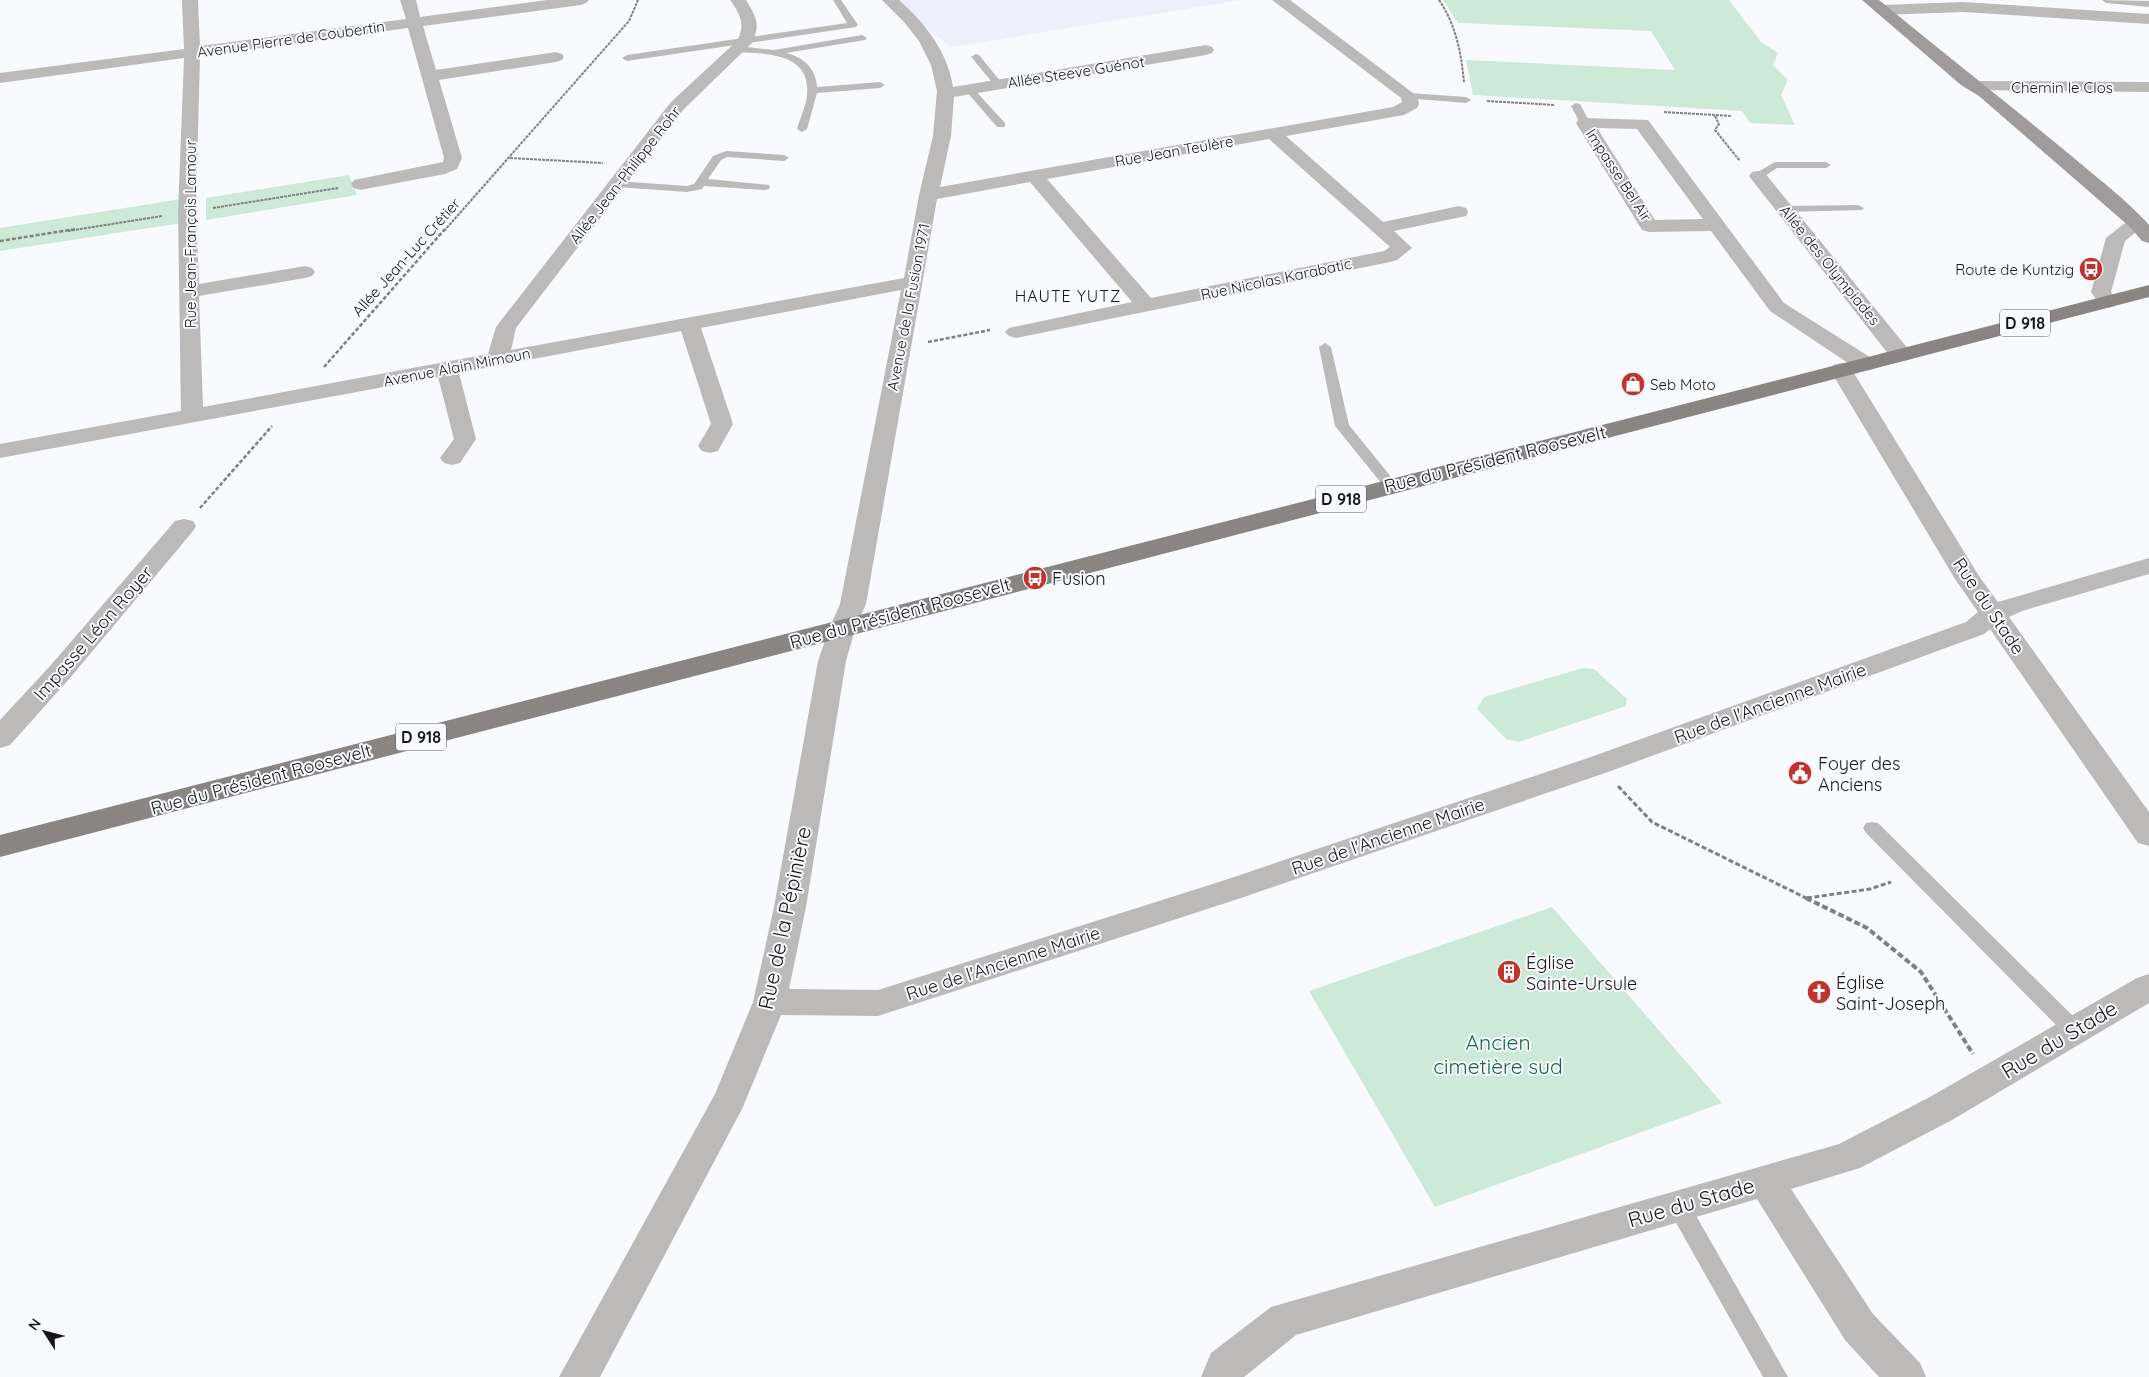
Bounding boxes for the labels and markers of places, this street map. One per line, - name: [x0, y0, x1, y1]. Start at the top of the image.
- bus stop icon: Route de Kuntzig: [2078, 256, 2104, 282]
- place label: Route de Kuntzig: [1955, 260, 2074, 279]
- shop icon: Seb Moto: [1620, 371, 1646, 397]
- place label: Seb Moto: [1650, 375, 1716, 394]
- bus stop icon: Fusion: [1022, 565, 1048, 591]
- place label: Fusion: [1052, 567, 1106, 590]
- place label: Foyer des Anciens: [1818, 752, 1900, 796]
- public building icon: Foyer des Anciens: [1787, 760, 1813, 786]
- place label: Église Sainte-Ursule: [1526, 951, 1637, 995]
- building icon: Église Sainte-Ursule: [1496, 959, 1522, 985]
- place label: Église Saint-Joseph: [1836, 971, 1945, 1015]
- church icon: Église Saint-Joseph: [1806, 979, 1832, 1005]

